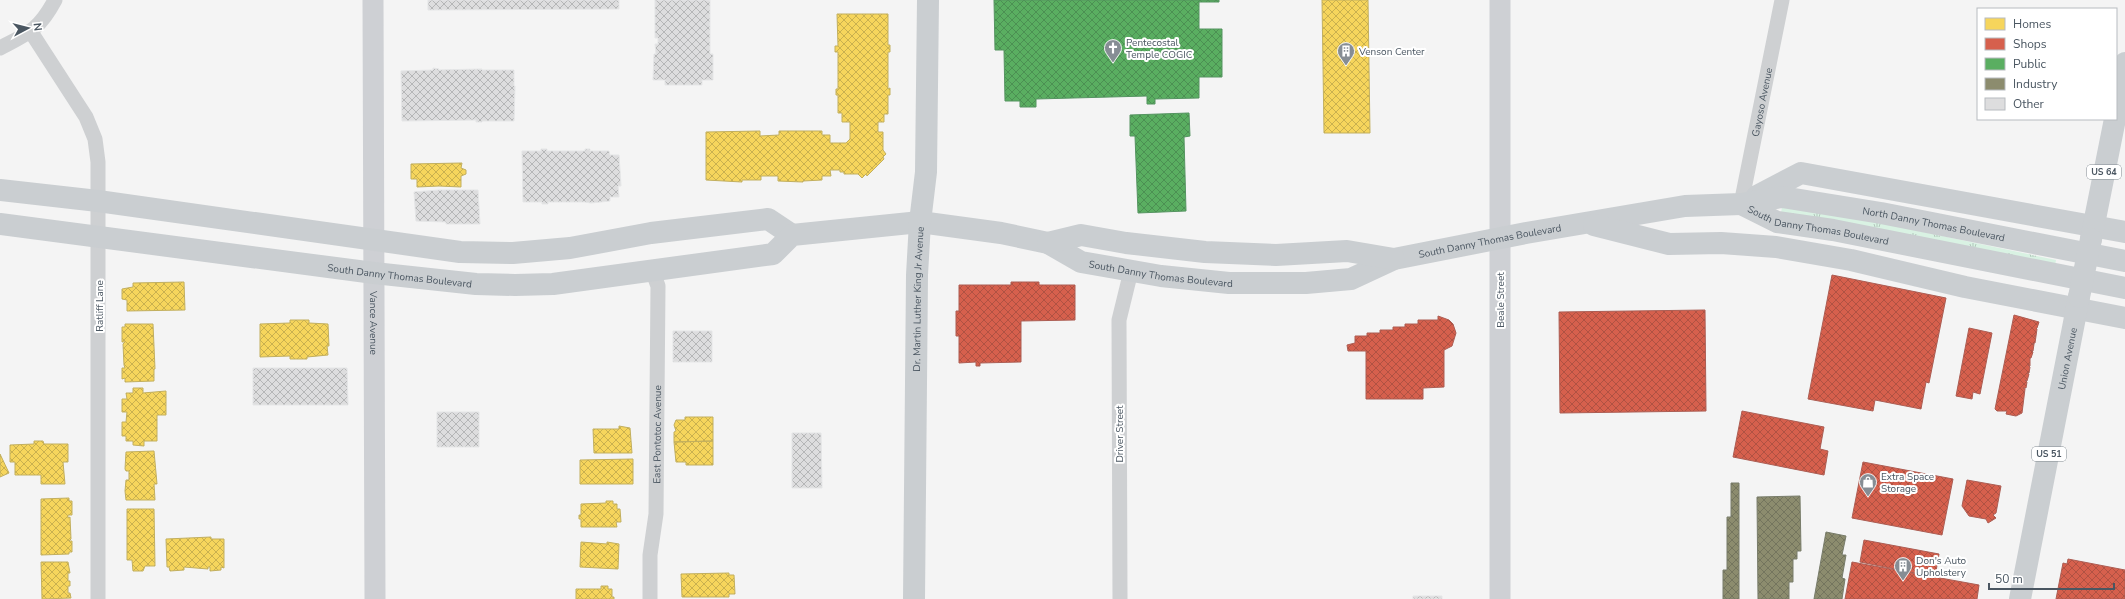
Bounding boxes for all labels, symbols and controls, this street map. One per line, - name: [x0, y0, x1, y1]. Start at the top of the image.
- north arrow: [8, 8, 48, 48]
- legend: [1977, 8, 2117, 120]
- text: Homes: [2013, 16, 2051, 32]
- text: N: [29, 22, 45, 32]
- place label: Pentecostal Temple COGIC: [1126, 36, 1193, 62]
- text: Shops: [2013, 36, 2047, 52]
- church icon: Pentecostal Temple COGIC: [1103, 38, 1123, 63]
- building icon: Venson Center: [1336, 41, 1356, 66]
- place label: Venson Center: [1358, 45, 1425, 59]
- text: Public: [2013, 56, 2047, 72]
- street label: Gayoso Avenue: [1749, 66, 1776, 138]
- text: Industry: [2013, 76, 2058, 92]
- text: Other: [2013, 96, 2045, 112]
- road number: US 64: [2087, 165, 2121, 179]
- street label: South Danny Thomas Boulevard: [1745, 202, 1890, 249]
- street label: North Danny Thomas Boulevard: [1861, 204, 2006, 245]
- street label: South Danny Thomas Boulevard: [1417, 221, 1563, 262]
- street label: Dr. Martin Luther King Jr Avenue: [910, 226, 928, 372]
- street label: South Danny Thomas Boulevard: [1088, 257, 1233, 291]
- street label: South Danny Thomas Boulevard: [326, 261, 473, 292]
- street label: Beale Street: [1494, 272, 1508, 328]
- street label: Ratliff Lane: [93, 280, 107, 332]
- street label: Vance Avenue: [366, 290, 380, 355]
- street label: Union Avenue: [2055, 326, 2081, 391]
- street label: East Pontotoc Avenue: [650, 385, 665, 484]
- street label: Driver Street: [1113, 405, 1127, 463]
- road number: US 51: [2032, 447, 2066, 461]
- place label: Extra Space Storage: [1881, 470, 1934, 496]
- shop icon: Extra Space Storage: [1858, 472, 1878, 497]
- place label: Don's Auto Upholstery: [1916, 554, 1967, 580]
- building icon: Don's Auto Upholstery: [1893, 556, 1913, 581]
- scale bar: [1989, 565, 2114, 591]
- text: 50 m: [1995, 571, 2023, 587]

